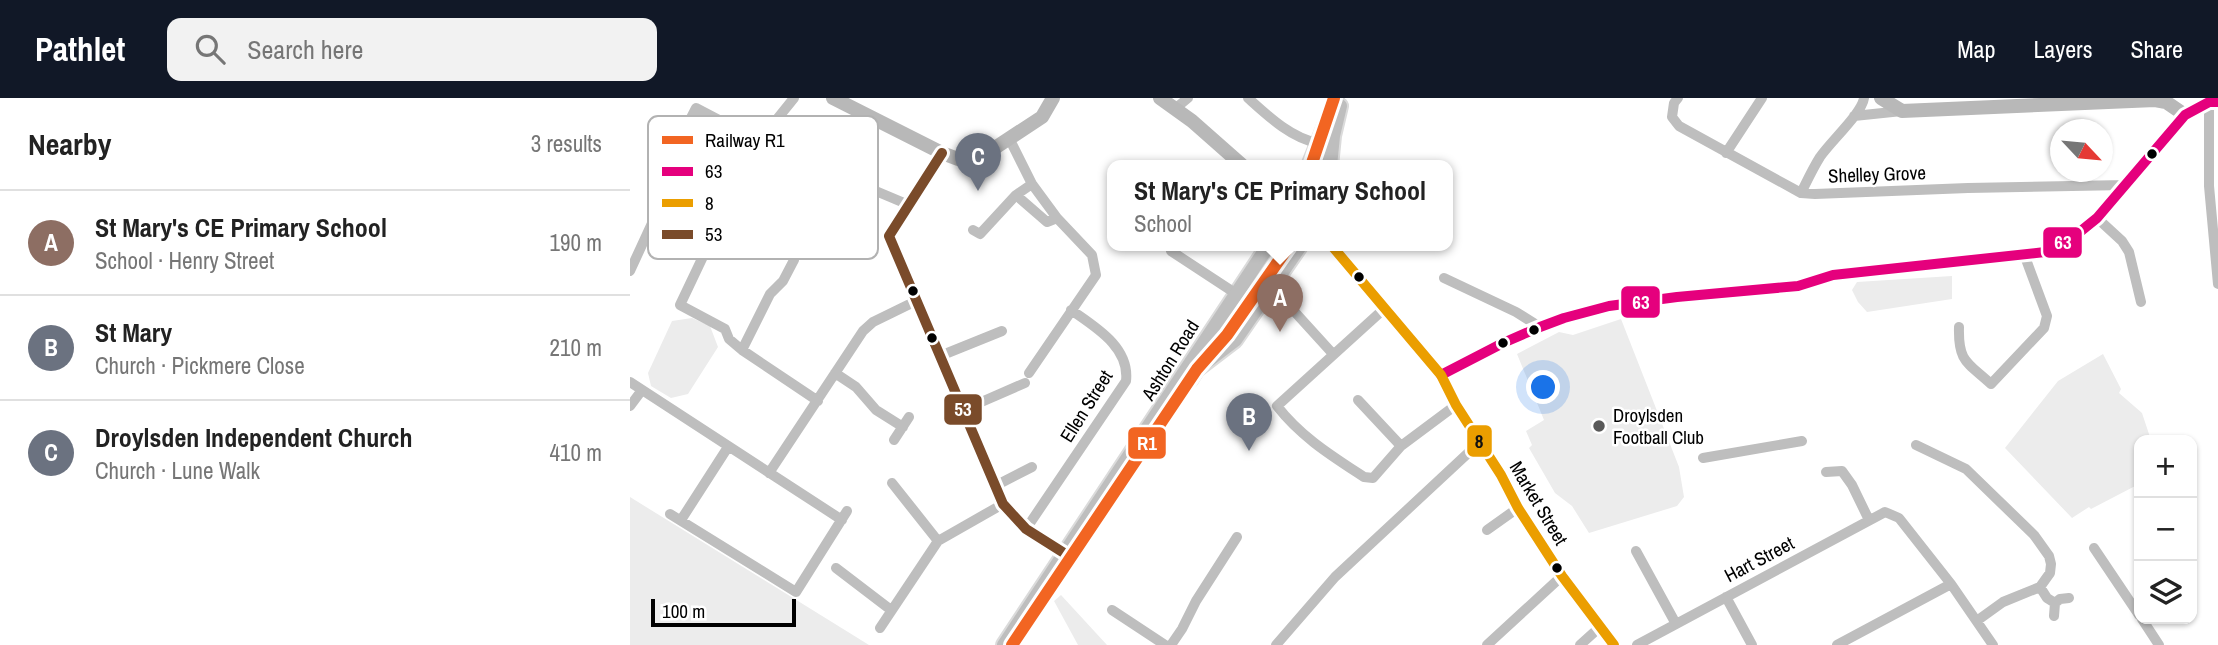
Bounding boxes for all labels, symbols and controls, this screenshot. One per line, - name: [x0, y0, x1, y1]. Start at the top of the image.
- search box: [167, 18, 657, 81]
- text: Pathlet: [35, 27, 125, 71]
- icon: search: [191, 30, 229, 68]
- text: Search here: [247, 32, 363, 67]
- text: Map: [1957, 33, 1995, 65]
- text: Layers: [2033, 33, 2092, 65]
- text: Share: [2130, 33, 2183, 65]
- legend: [648, 116, 878, 259]
- north arrow: [2050, 119, 2113, 182]
- text: Nearby: [28, 124, 111, 164]
- text: Railway R1: [705, 127, 785, 153]
- text: 3 results: [531, 128, 602, 159]
- pin: C: [955, 133, 1001, 191]
- unlabelled marker: [2145, 147, 2159, 161]
- text: 63: [705, 158, 722, 184]
- street label: Shelley Grove: [1828, 159, 1926, 189]
- popup: [1107, 160, 1453, 251]
- text: St Mary's CE Primary School: [1134, 173, 1426, 208]
- text: 8: [705, 190, 714, 216]
- text: School: [1134, 208, 1192, 239]
- text: St Mary's CE Primary School: [95, 210, 387, 245]
- text: 53: [705, 221, 722, 247]
- line badge: 63: [2042, 226, 2083, 259]
- text: A: [44, 227, 58, 258]
- text: 190 m: [550, 227, 602, 258]
- text: 63: [2054, 229, 2072, 255]
- text: School · Henry Street: [95, 245, 274, 276]
- unlabelled marker: [1352, 270, 1366, 284]
- pin: A: [1257, 274, 1303, 332]
- unlabelled marker: [906, 284, 920, 298]
- line badge: 63: [1620, 285, 1661, 319]
- text: 63: [1632, 289, 1650, 315]
- text: St Mary: [95, 315, 172, 350]
- street label: Ashton Road: [1135, 315, 1205, 406]
- unlabelled marker: [1527, 323, 1541, 337]
- unlabelled marker: [925, 331, 939, 345]
- text: B: [44, 332, 58, 363]
- text: 210 m: [550, 332, 602, 363]
- unlabelled marker: [1496, 336, 1510, 350]
- text: Church · Pickmere Close: [95, 350, 305, 381]
- street label: Ellen Street: [1054, 364, 1119, 447]
- your location: [1526, 370, 1560, 404]
- line badge: 53: [943, 393, 983, 426]
- pin: B: [1226, 393, 1272, 451]
- text: 53: [954, 396, 972, 422]
- place label: Droylsden Football Club: [1613, 402, 1704, 450]
- marker: Droylsden Football Club: [1591, 418, 1607, 434]
- text: Droylsden Independent Church: [95, 420, 413, 455]
- line badge: 8: [1466, 424, 1493, 458]
- line badge: R1: [1127, 426, 1167, 460]
- text: 8: [1475, 428, 1484, 454]
- text: R1: [1137, 430, 1157, 456]
- map controls: [2134, 435, 2197, 624]
- button: +: [2134, 435, 2197, 498]
- text: C: [44, 437, 58, 468]
- text: 410 m: [550, 437, 602, 468]
- text: Church · Lune Walk: [95, 455, 260, 486]
- street label: Market Street: [1504, 456, 1575, 550]
- button: −: [2134, 498, 2197, 561]
- street label: Hart Street: [1720, 530, 1799, 588]
- unlabelled marker: [1550, 561, 1564, 575]
- button: layers: [2134, 561, 2197, 624]
- scale bar: [651, 596, 796, 628]
- text: 100 m: [662, 598, 705, 624]

